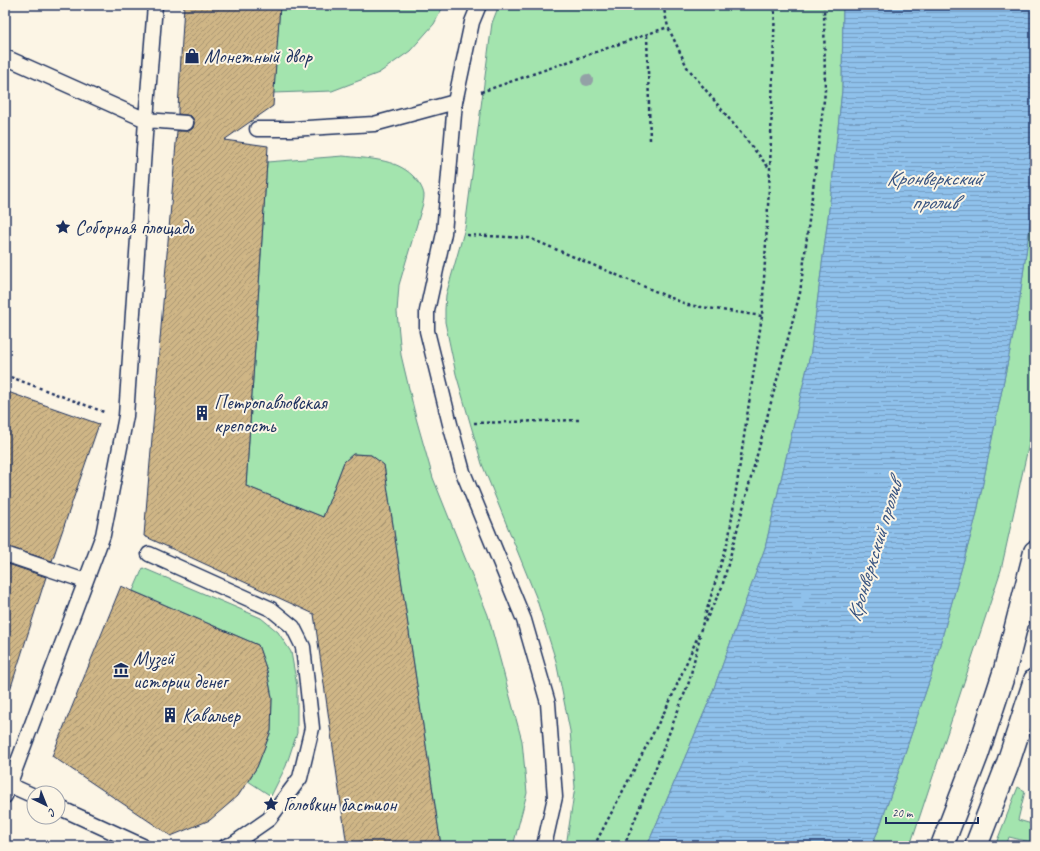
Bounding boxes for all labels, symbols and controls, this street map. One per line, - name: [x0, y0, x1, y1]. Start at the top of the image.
- place label: Монетный двор: [204, 44, 313, 69]
- shop icon: Монетный двор: [183, 47, 201, 65]
- water label: Кронверкский пролив: [886, 165, 986, 215]
- place label: Соборная площадь: [75, 215, 195, 240]
- place icon: Соборная площадь: [54, 218, 72, 236]
- place label: Петропавловская крепость: [214, 390, 329, 438]
- building icon: Петропавловская крепость: [193, 404, 211, 422]
- water label: Кронверкский пролив: [840, 469, 910, 624]
- place label: Музей истории денег: [133, 646, 230, 694]
- museum icon: Музей истории денег: [112, 661, 130, 679]
- place label: Кавальер: [182, 703, 242, 728]
- building icon: Кавальер: [161, 706, 179, 724]
- north arrow: [26, 785, 66, 825]
- place label: Головкин бастион: [283, 792, 398, 817]
- place icon: Головкин бастион: [262, 795, 280, 813]
- scale bar: [886, 799, 978, 825]
- text: С: [45, 805, 60, 820]
- text: 20 m: [892, 805, 914, 821]

